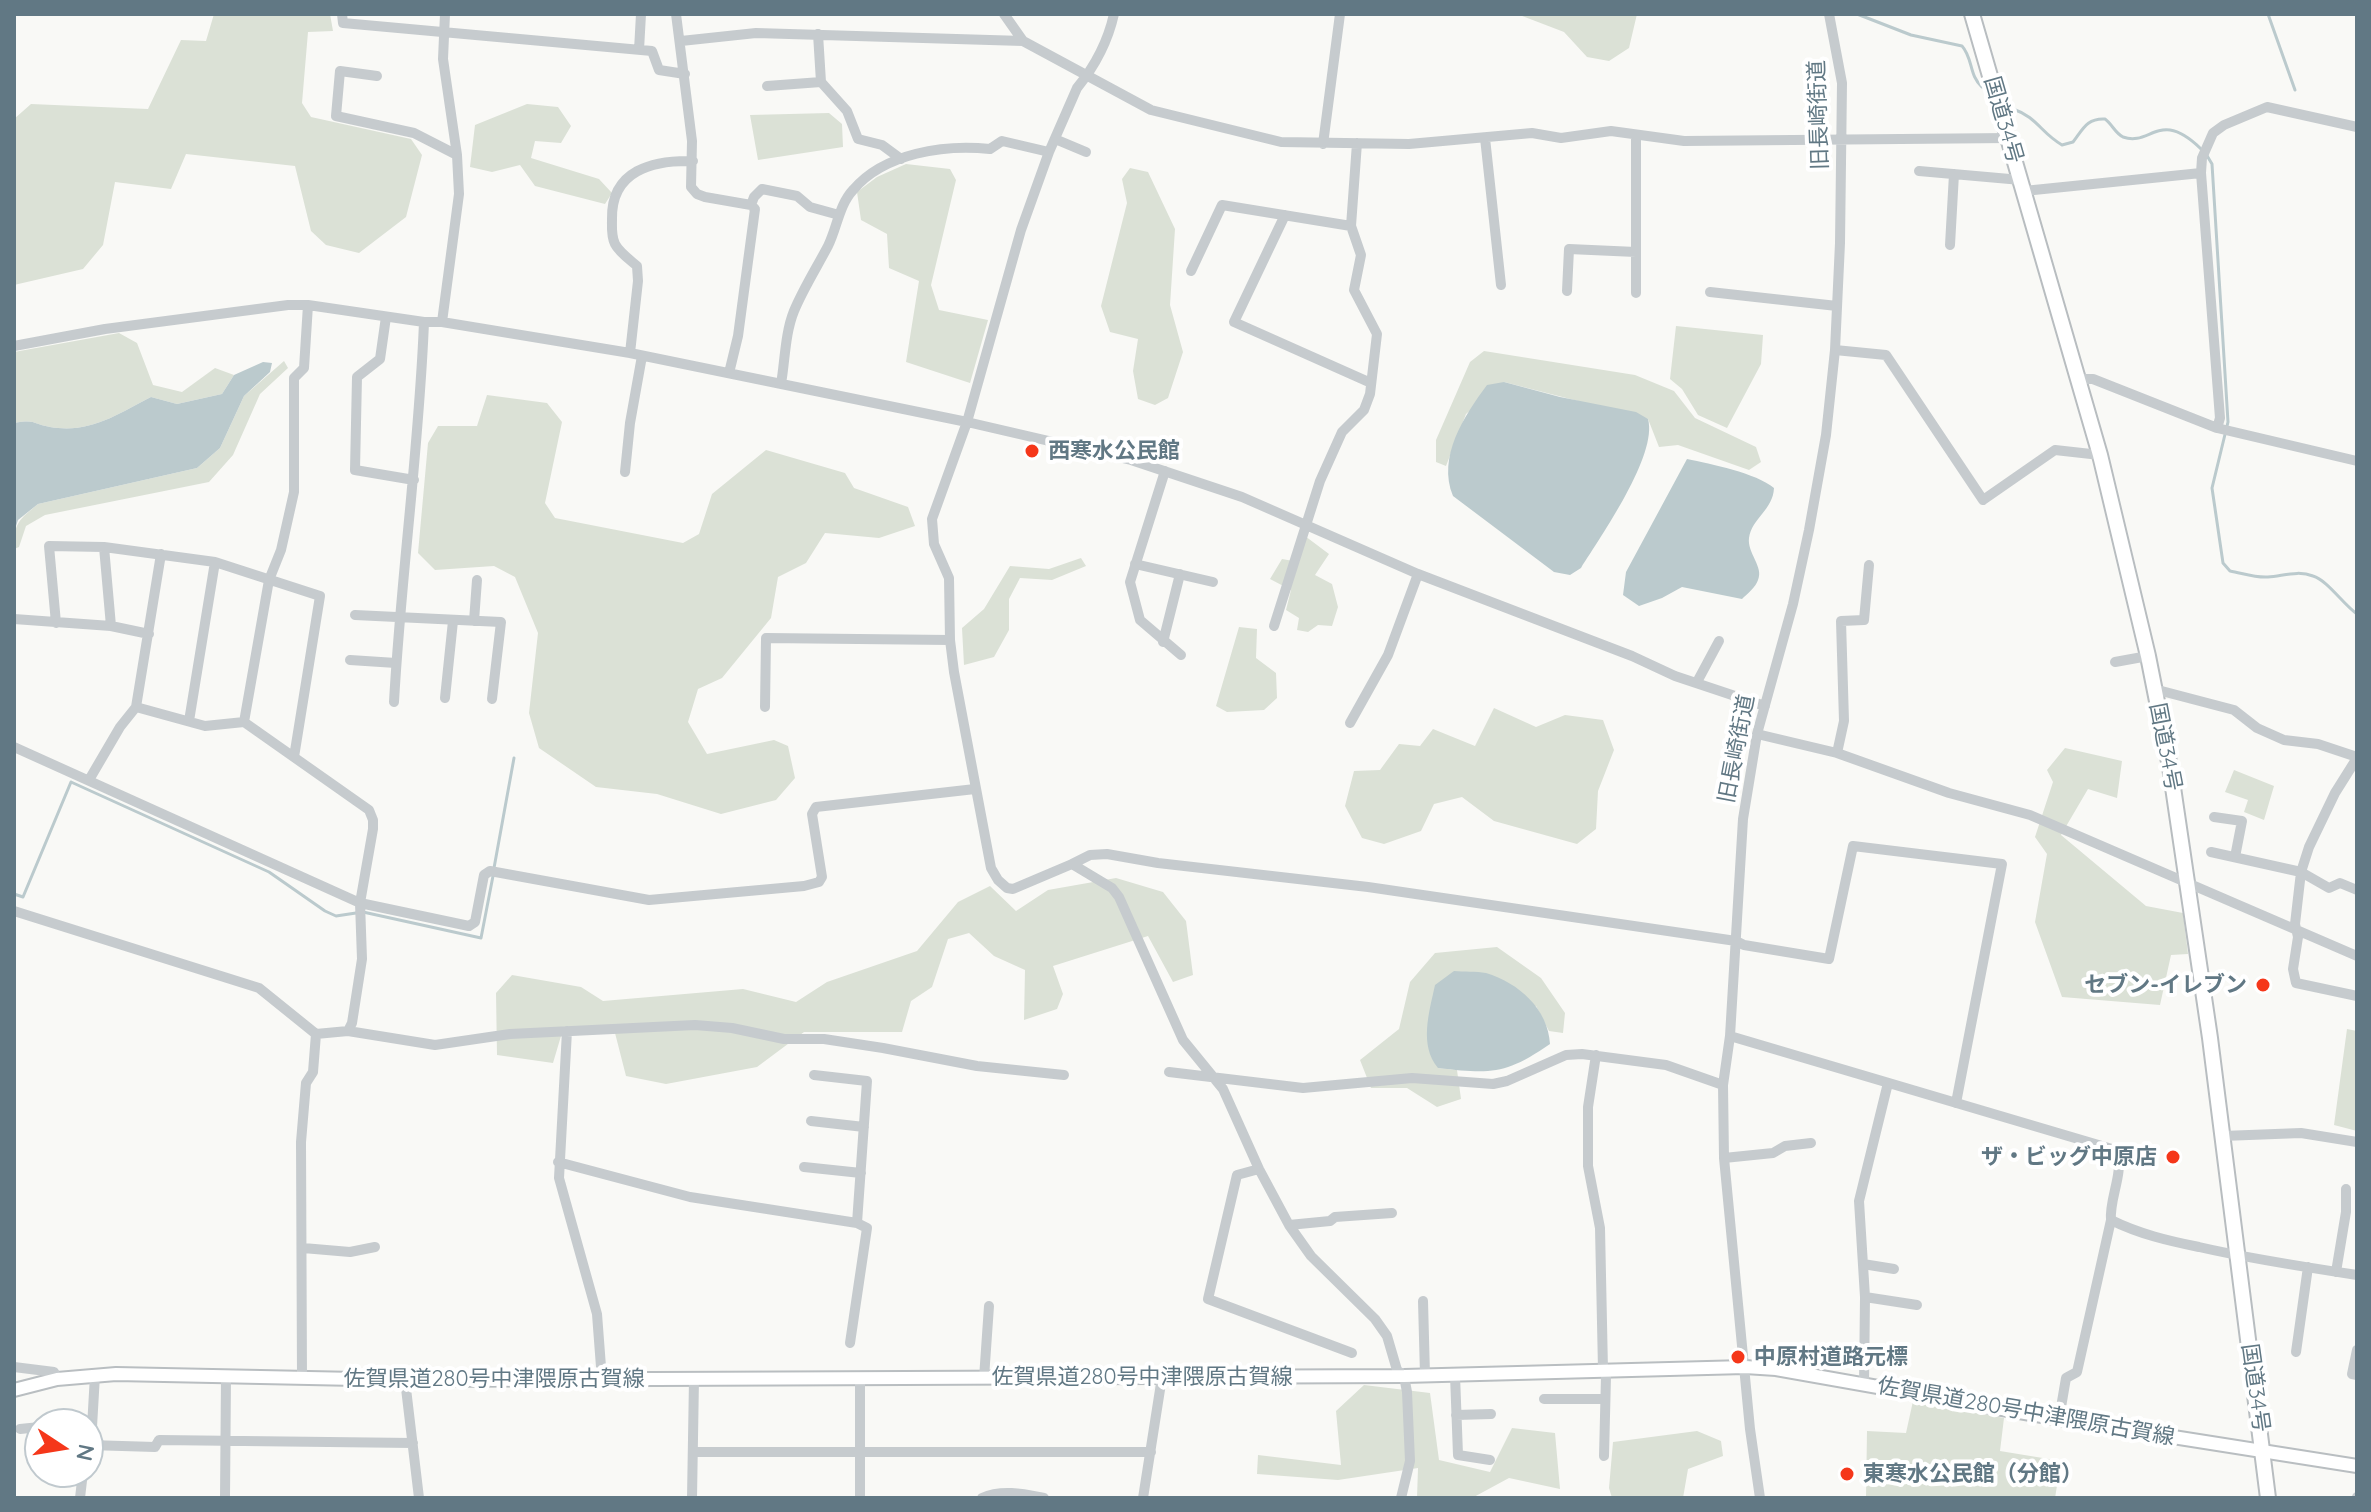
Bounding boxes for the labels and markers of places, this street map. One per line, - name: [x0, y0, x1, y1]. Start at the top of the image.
- place label: 西寒水公民館: [1048, 438, 1180, 464]
- marker: 西寒水公民館: [1023, 442, 1041, 460]
- place label: セブン-イレブン: [2084, 972, 2247, 998]
- marker: セブン-イレブン: [2254, 976, 2272, 994]
- place label: ザ・ビッグ中原店: [1981, 1144, 2157, 1170]
- marker: ザ・ビッグ中原店: [2164, 1148, 2182, 1166]
- place label: 中原村道路元標: [1754, 1344, 1908, 1370]
- marker: 中原村道路元標: [1729, 1348, 1747, 1366]
- place label: 東寒水公民館（分館）: [1863, 1461, 2083, 1487]
- marker: 東寒水公民館（分館）: [1838, 1465, 1856, 1483]

